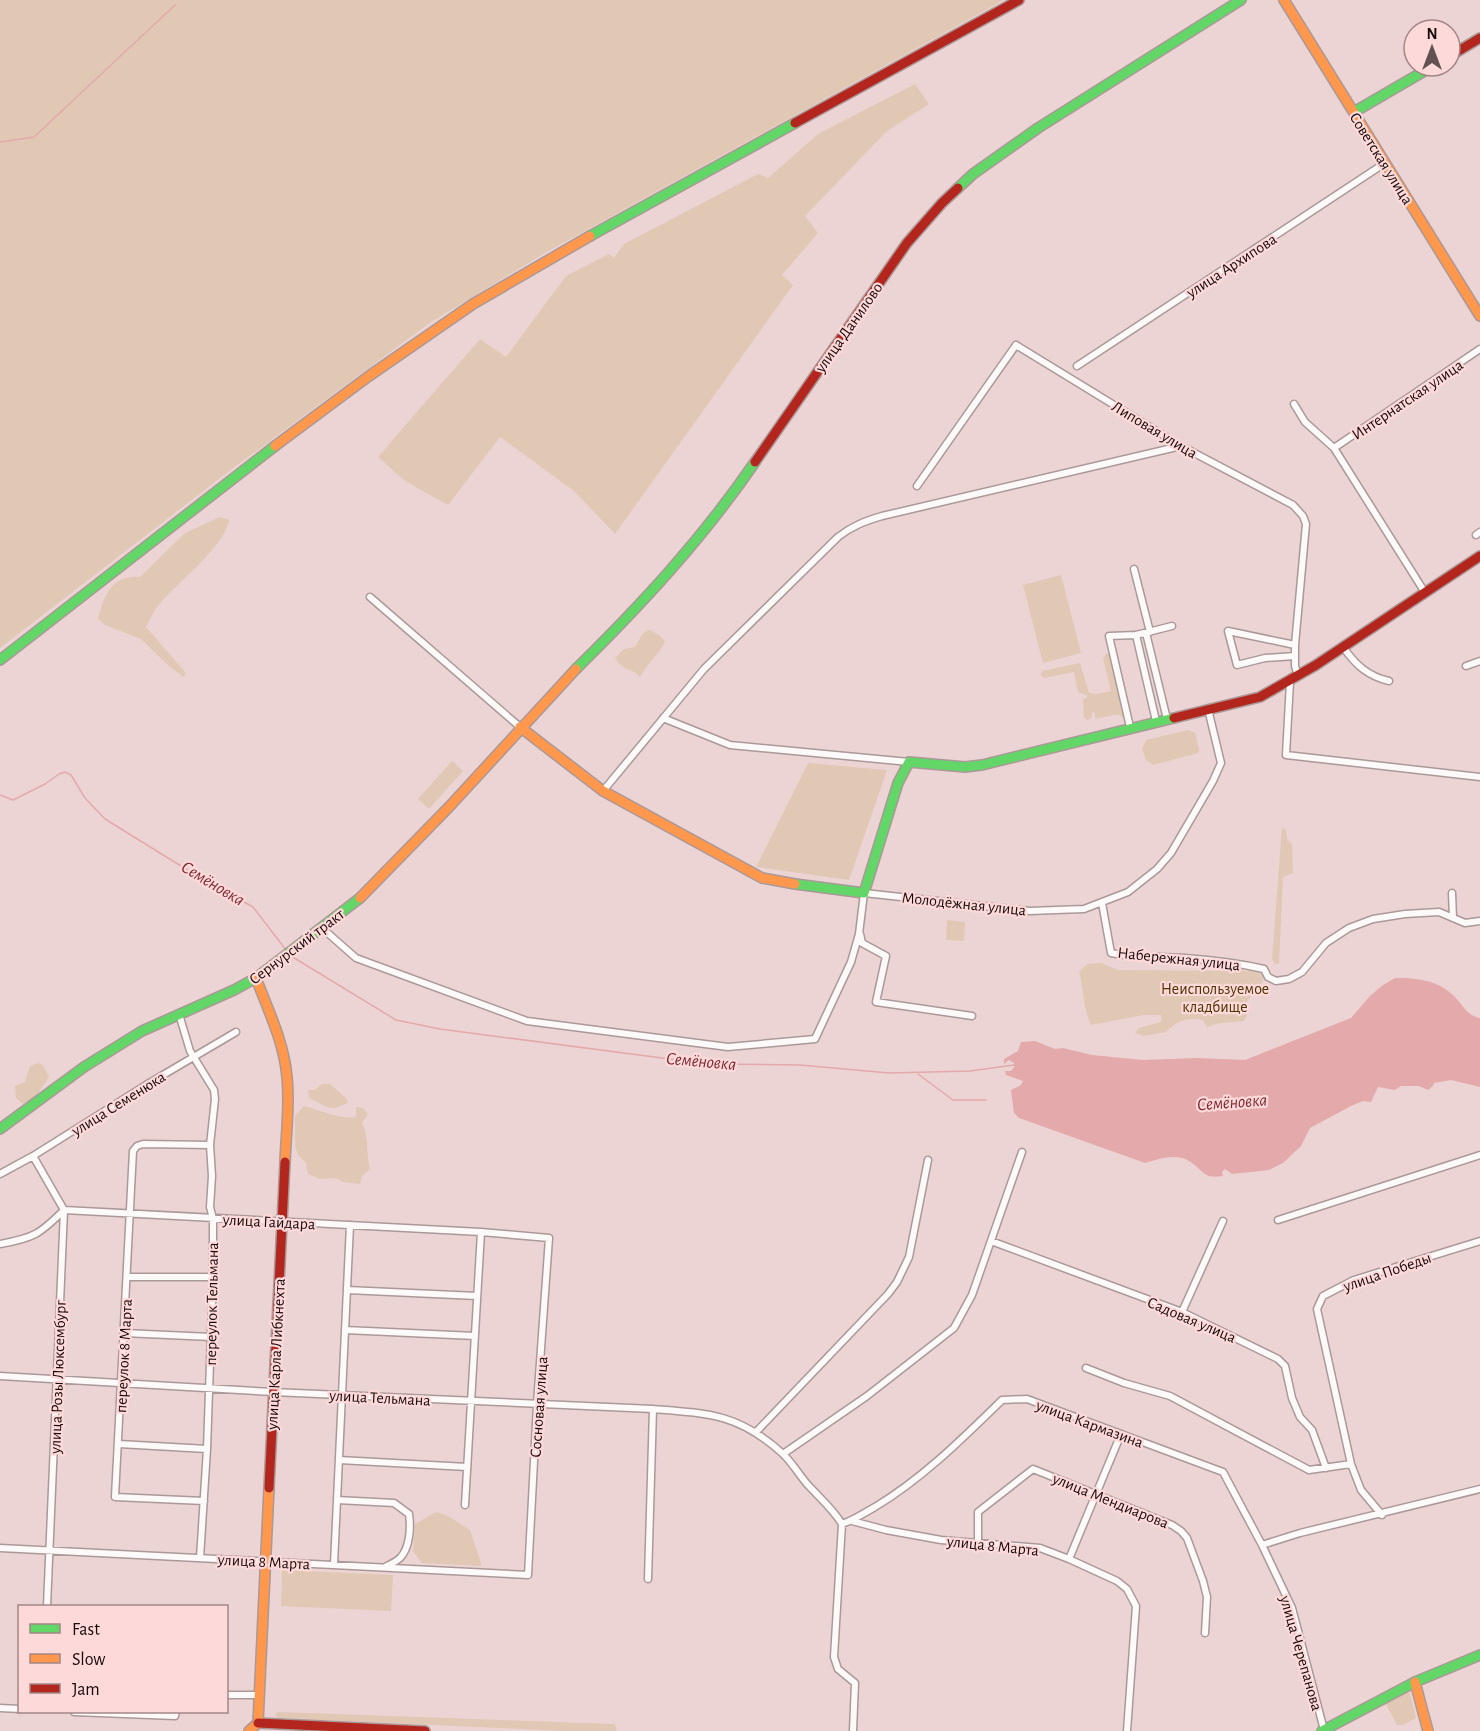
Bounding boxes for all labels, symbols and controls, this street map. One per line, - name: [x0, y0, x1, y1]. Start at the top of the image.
- north arrow: [1402, 18, 1462, 78]
- text: N: [1426, 26, 1438, 42]
- street label: Советская улица: [1346, 110, 1416, 208]
- street label: улица Архипова: [1183, 231, 1280, 302]
- street label: улица Данилово: [811, 280, 887, 377]
- street label: Интернатская улица: [1349, 357, 1467, 444]
- street label: Липовая улица: [1109, 398, 1200, 462]
- water label: Семёновка: [178, 858, 247, 910]
- street label: Молодёжная улица: [901, 890, 1027, 919]
- street label: Сернурский тракт: [246, 906, 348, 988]
- street label: Набережная улица: [1117, 945, 1241, 974]
- park label: Неиспользуемое кладбище: [1161, 981, 1269, 1015]
- water label: Семёновка: [665, 1050, 737, 1074]
- street label: улица Семенюка: [68, 1069, 169, 1140]
- water label: Семёновка: [1196, 1092, 1268, 1114]
- street label: улица Гайдара: [221, 1212, 316, 1233]
- street label: переулок Тельмана: [203, 1242, 222, 1366]
- street label: улица Победы: [1340, 1249, 1434, 1296]
- street label: улица Карла Либкнехта: [264, 1278, 289, 1431]
- street label: Садовая улица: [1144, 1294, 1238, 1347]
- street label: улица Розы Люксембург: [47, 1299, 70, 1455]
- street label: переулок 8 Марта: [113, 1299, 136, 1414]
- street label: Сосновая улица: [527, 1356, 552, 1458]
- street label: улица Тельмана: [328, 1387, 431, 1410]
- street label: улица Кармазина: [1033, 1397, 1145, 1452]
- street label: улица Мендиарова: [1049, 1470, 1171, 1532]
- street label: улица 8 Марта: [945, 1533, 1040, 1560]
- street label: улица 8 Марта: [216, 1552, 310, 1573]
- street label: улица Черепанова: [1276, 1593, 1325, 1713]
- legend: [18, 1605, 228, 1713]
- text: Fast: [72, 1621, 100, 1639]
- text: Slow: [72, 1651, 105, 1669]
- text: Jam: [72, 1681, 100, 1699]

